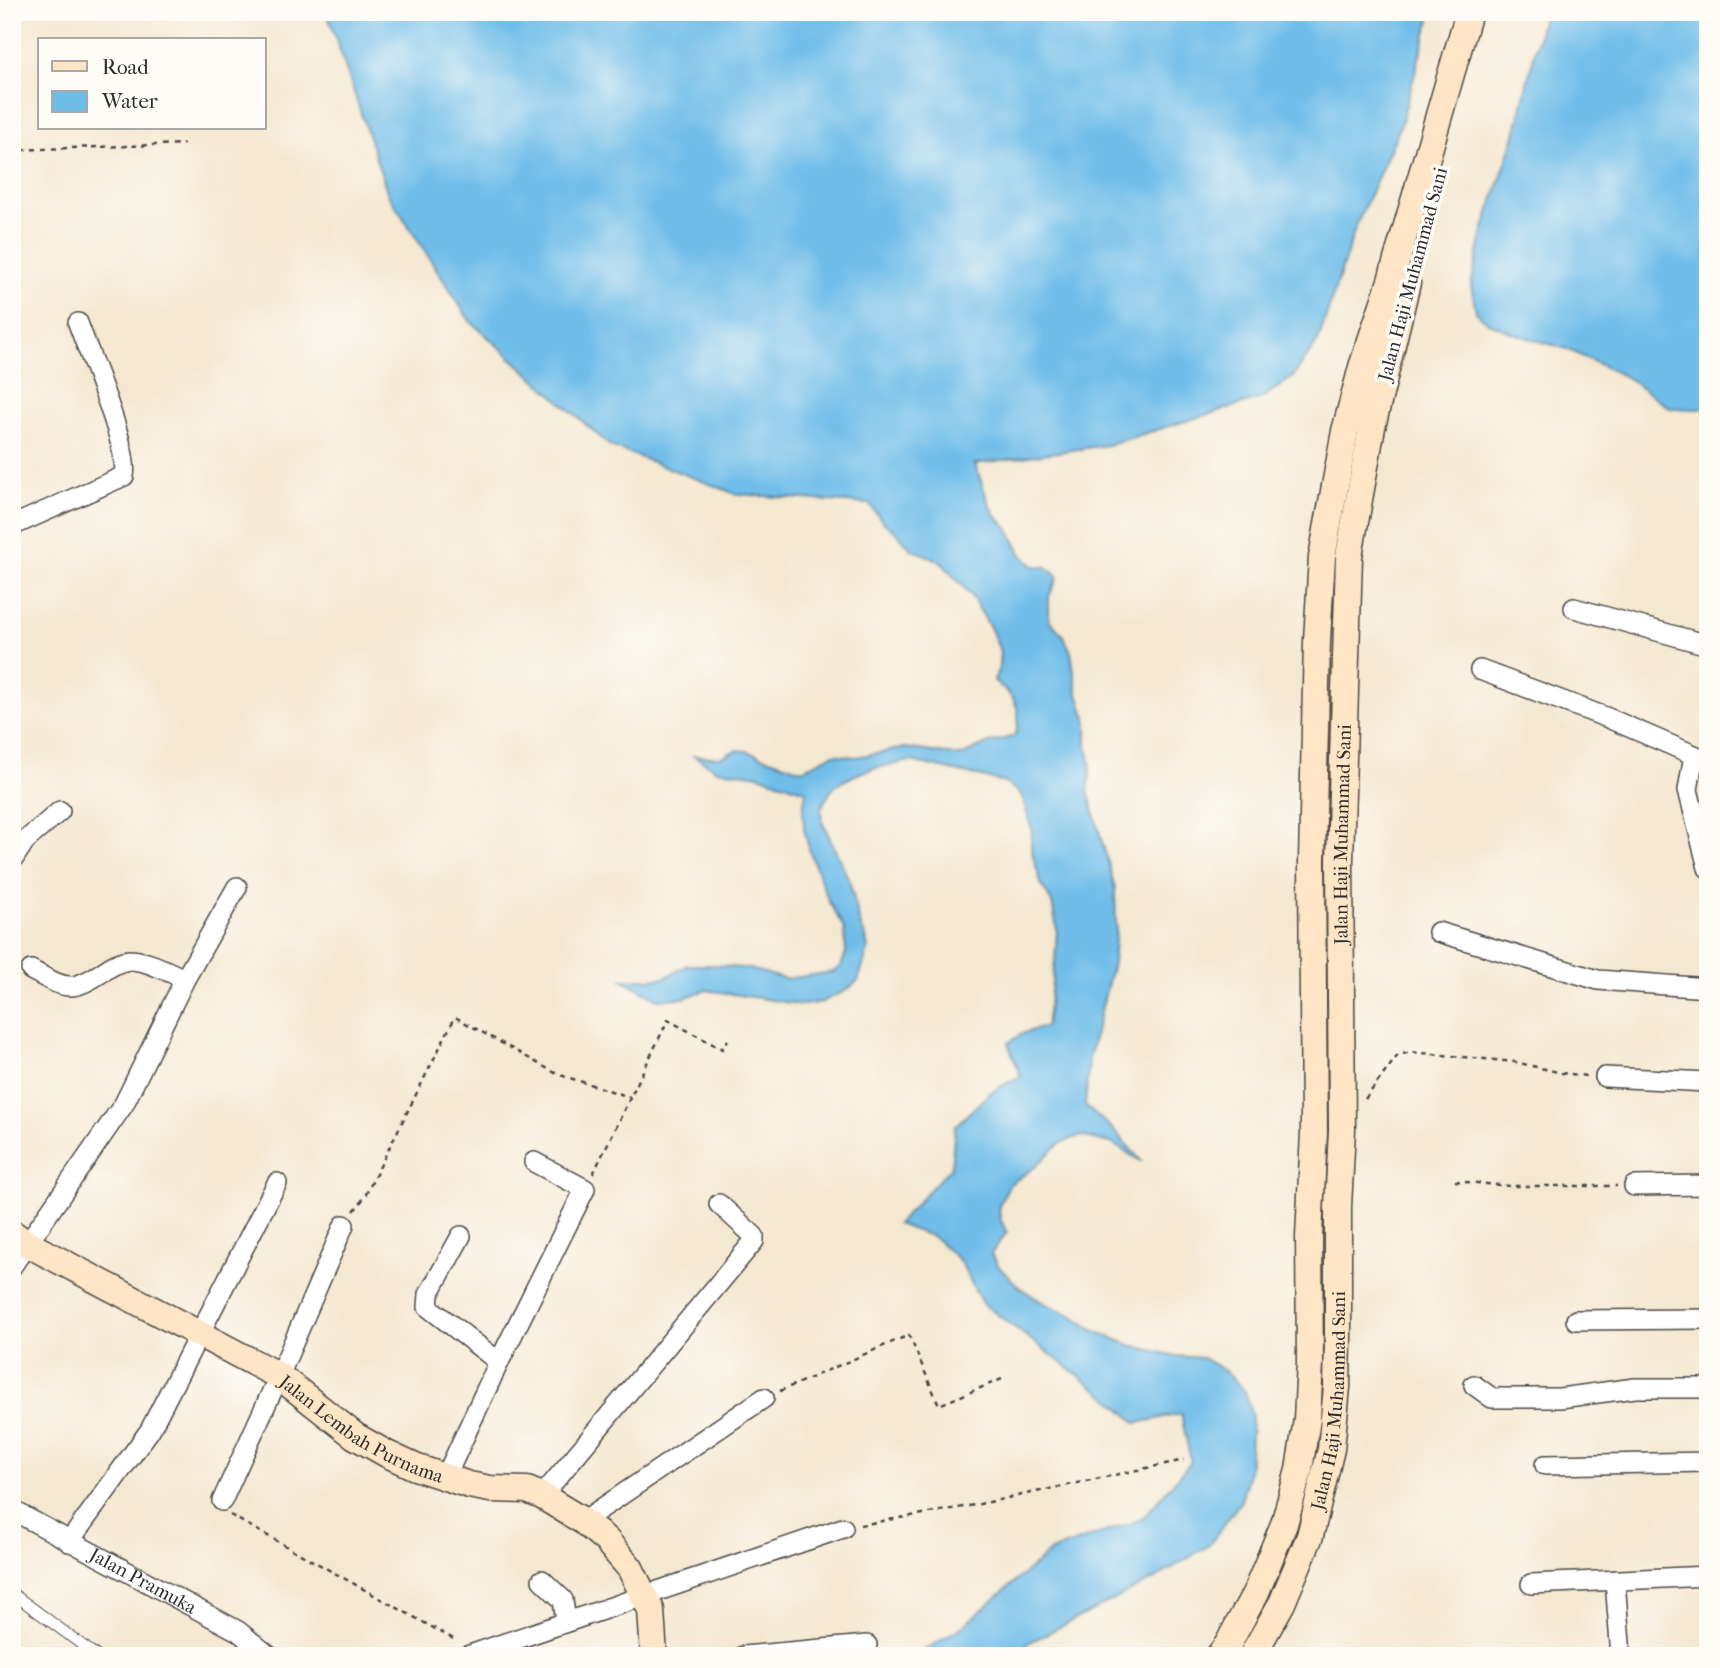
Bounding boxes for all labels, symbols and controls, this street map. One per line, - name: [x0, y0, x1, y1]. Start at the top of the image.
- legend: [38, 38, 266, 130]
- text: Road: [102, 55, 149, 79]
- text: Water: [101, 89, 158, 113]
- street label: Jalan Haji Muhammad Sani: [1373, 165, 1452, 386]
- street label: Jalan Haji Muhammad Sani: [1330, 723, 1356, 947]
- street label: Jalan Haji Muhammad Sani: [1306, 1291, 1350, 1514]
- street label: Jalan Lembah Purnama: [273, 1369, 446, 1488]
- street label: Jalan Pramuka: [84, 1543, 200, 1619]

